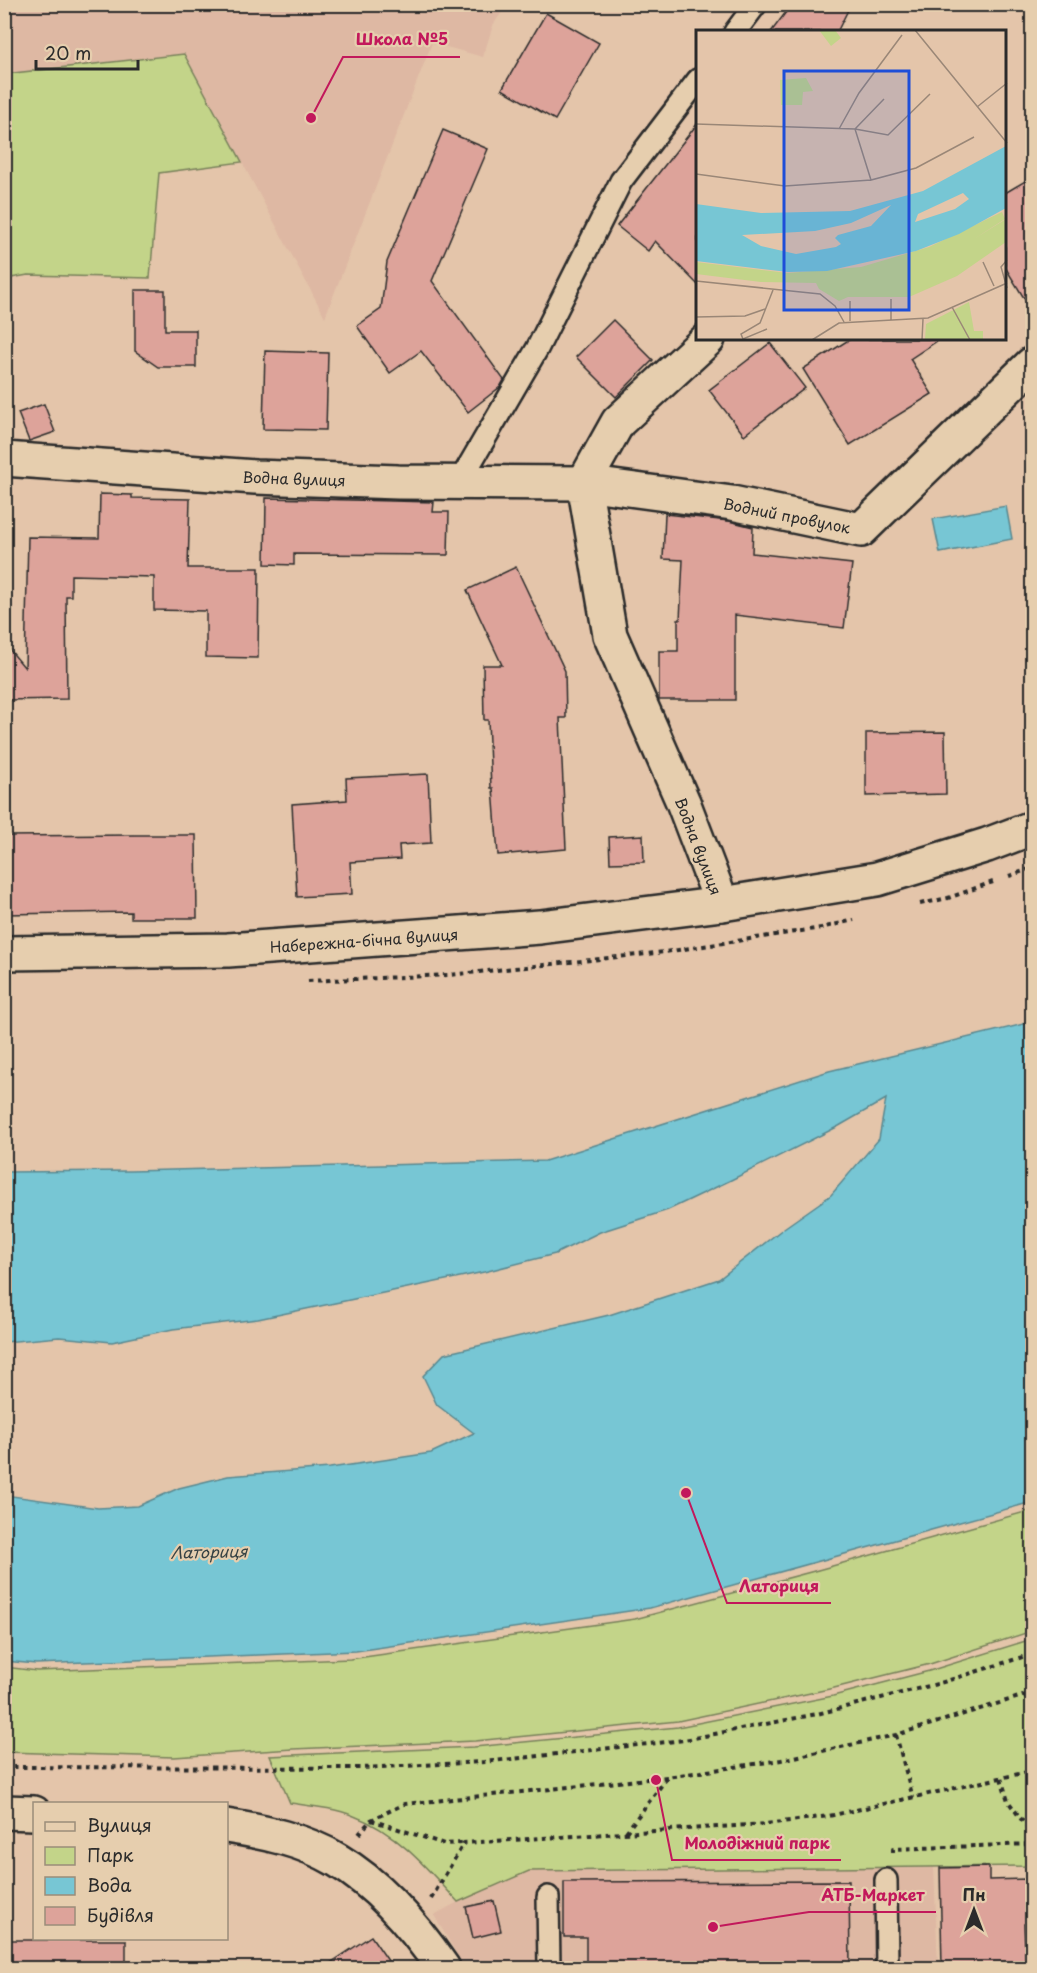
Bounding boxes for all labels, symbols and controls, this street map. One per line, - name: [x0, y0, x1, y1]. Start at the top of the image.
- callout: Школа №5: [343, 23, 460, 57]
- text: Школа №5: [356, 26, 448, 50]
- inset map: [696, 30, 1007, 340]
- scale bar: [36, 33, 138, 71]
- text: 20 m: [45, 39, 91, 66]
- street label: Водна вулиця: [242, 465, 346, 491]
- street label: Водний провулок: [721, 491, 853, 539]
- street label: Водна вулиця: [670, 794, 728, 898]
- street label: Набережна-бічна вулиця: [269, 922, 459, 958]
- water label: Латориця: [170, 1538, 249, 1564]
- callout: Латориця: [727, 1569, 831, 1603]
- text: Латориця: [739, 1573, 819, 1597]
- legend: [33, 1802, 228, 1940]
- text: Вулиця: [87, 1811, 152, 1838]
- callout: Молодіжний парк: [672, 1826, 841, 1860]
- text: Молодіжний парк: [684, 1830, 830, 1854]
- text: Парк: [87, 1841, 134, 1868]
- text: Вода: [87, 1871, 132, 1898]
- callout: АТБ-Маркет: [809, 1878, 936, 1912]
- north arrow: [944, 1880, 1004, 1940]
- text: АТБ-Маркет: [821, 1882, 925, 1906]
- text: Пн: [962, 1882, 986, 1906]
- text: Будівля: [87, 1901, 154, 1928]

